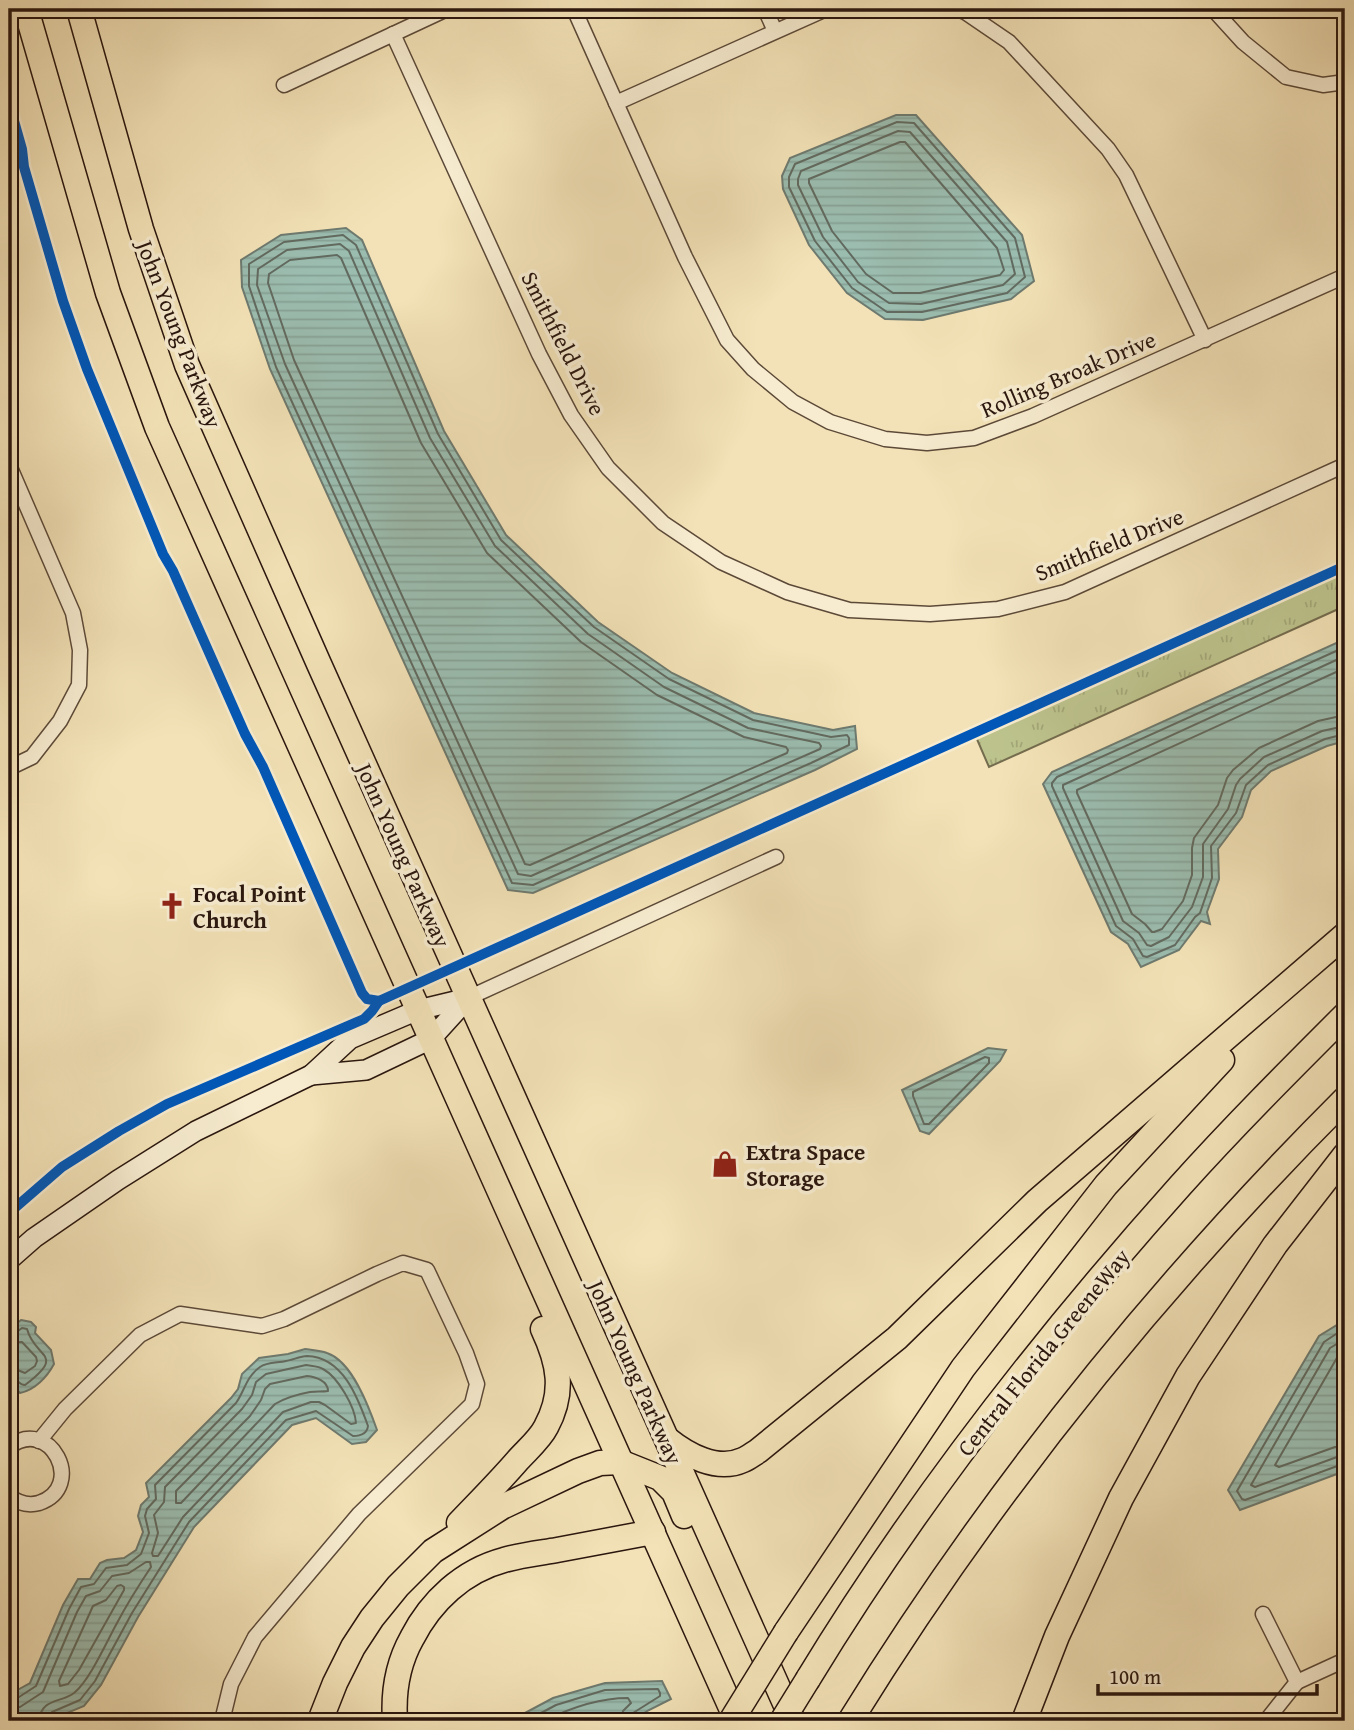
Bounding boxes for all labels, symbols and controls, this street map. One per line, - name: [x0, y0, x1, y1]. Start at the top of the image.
- street label: John Young Parkway: [128, 233, 231, 433]
- street label: Smithfield Drive: [514, 265, 614, 421]
- street label: Rolling Broak Drive: [976, 322, 1160, 426]
- street label: Smithfield Drive: [1030, 499, 1188, 589]
- street label: John Young Parkway: [347, 755, 460, 953]
- place label: Focal Point Church: [193, 877, 306, 936]
- church icon: Focal Point Church: [157, 891, 187, 921]
- place label: Extra Space Storage: [746, 1135, 865, 1194]
- shop icon: Extra Space Storage: [710, 1149, 740, 1179]
- street label: Central Florida GreeneWay: [949, 1241, 1138, 1463]
- street label: John Young Parkway: [579, 1272, 692, 1470]
- scale bar: [1098, 1653, 1317, 1697]
- text: 100 m: [1109, 1661, 1161, 1692]

